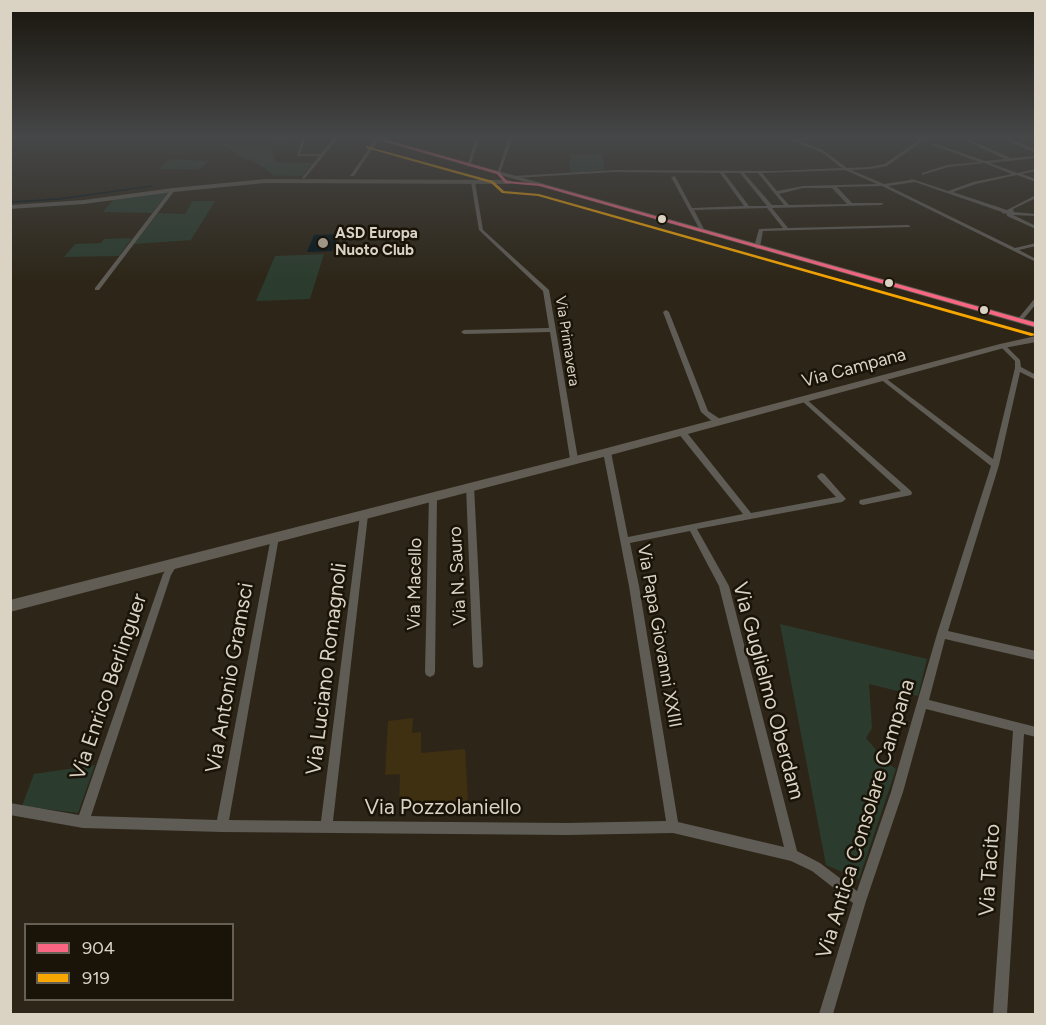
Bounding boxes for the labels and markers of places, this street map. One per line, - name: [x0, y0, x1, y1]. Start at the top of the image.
- unlabelled marker: [656, 213, 668, 225]
- place label: ASD Europa Nuoto Club: [335, 225, 418, 260]
- marker: ASD Europa Nuoto Club: [316, 236, 330, 250]
- unlabelled marker: [883, 277, 895, 289]
- unlabelled marker: [978, 304, 990, 316]

